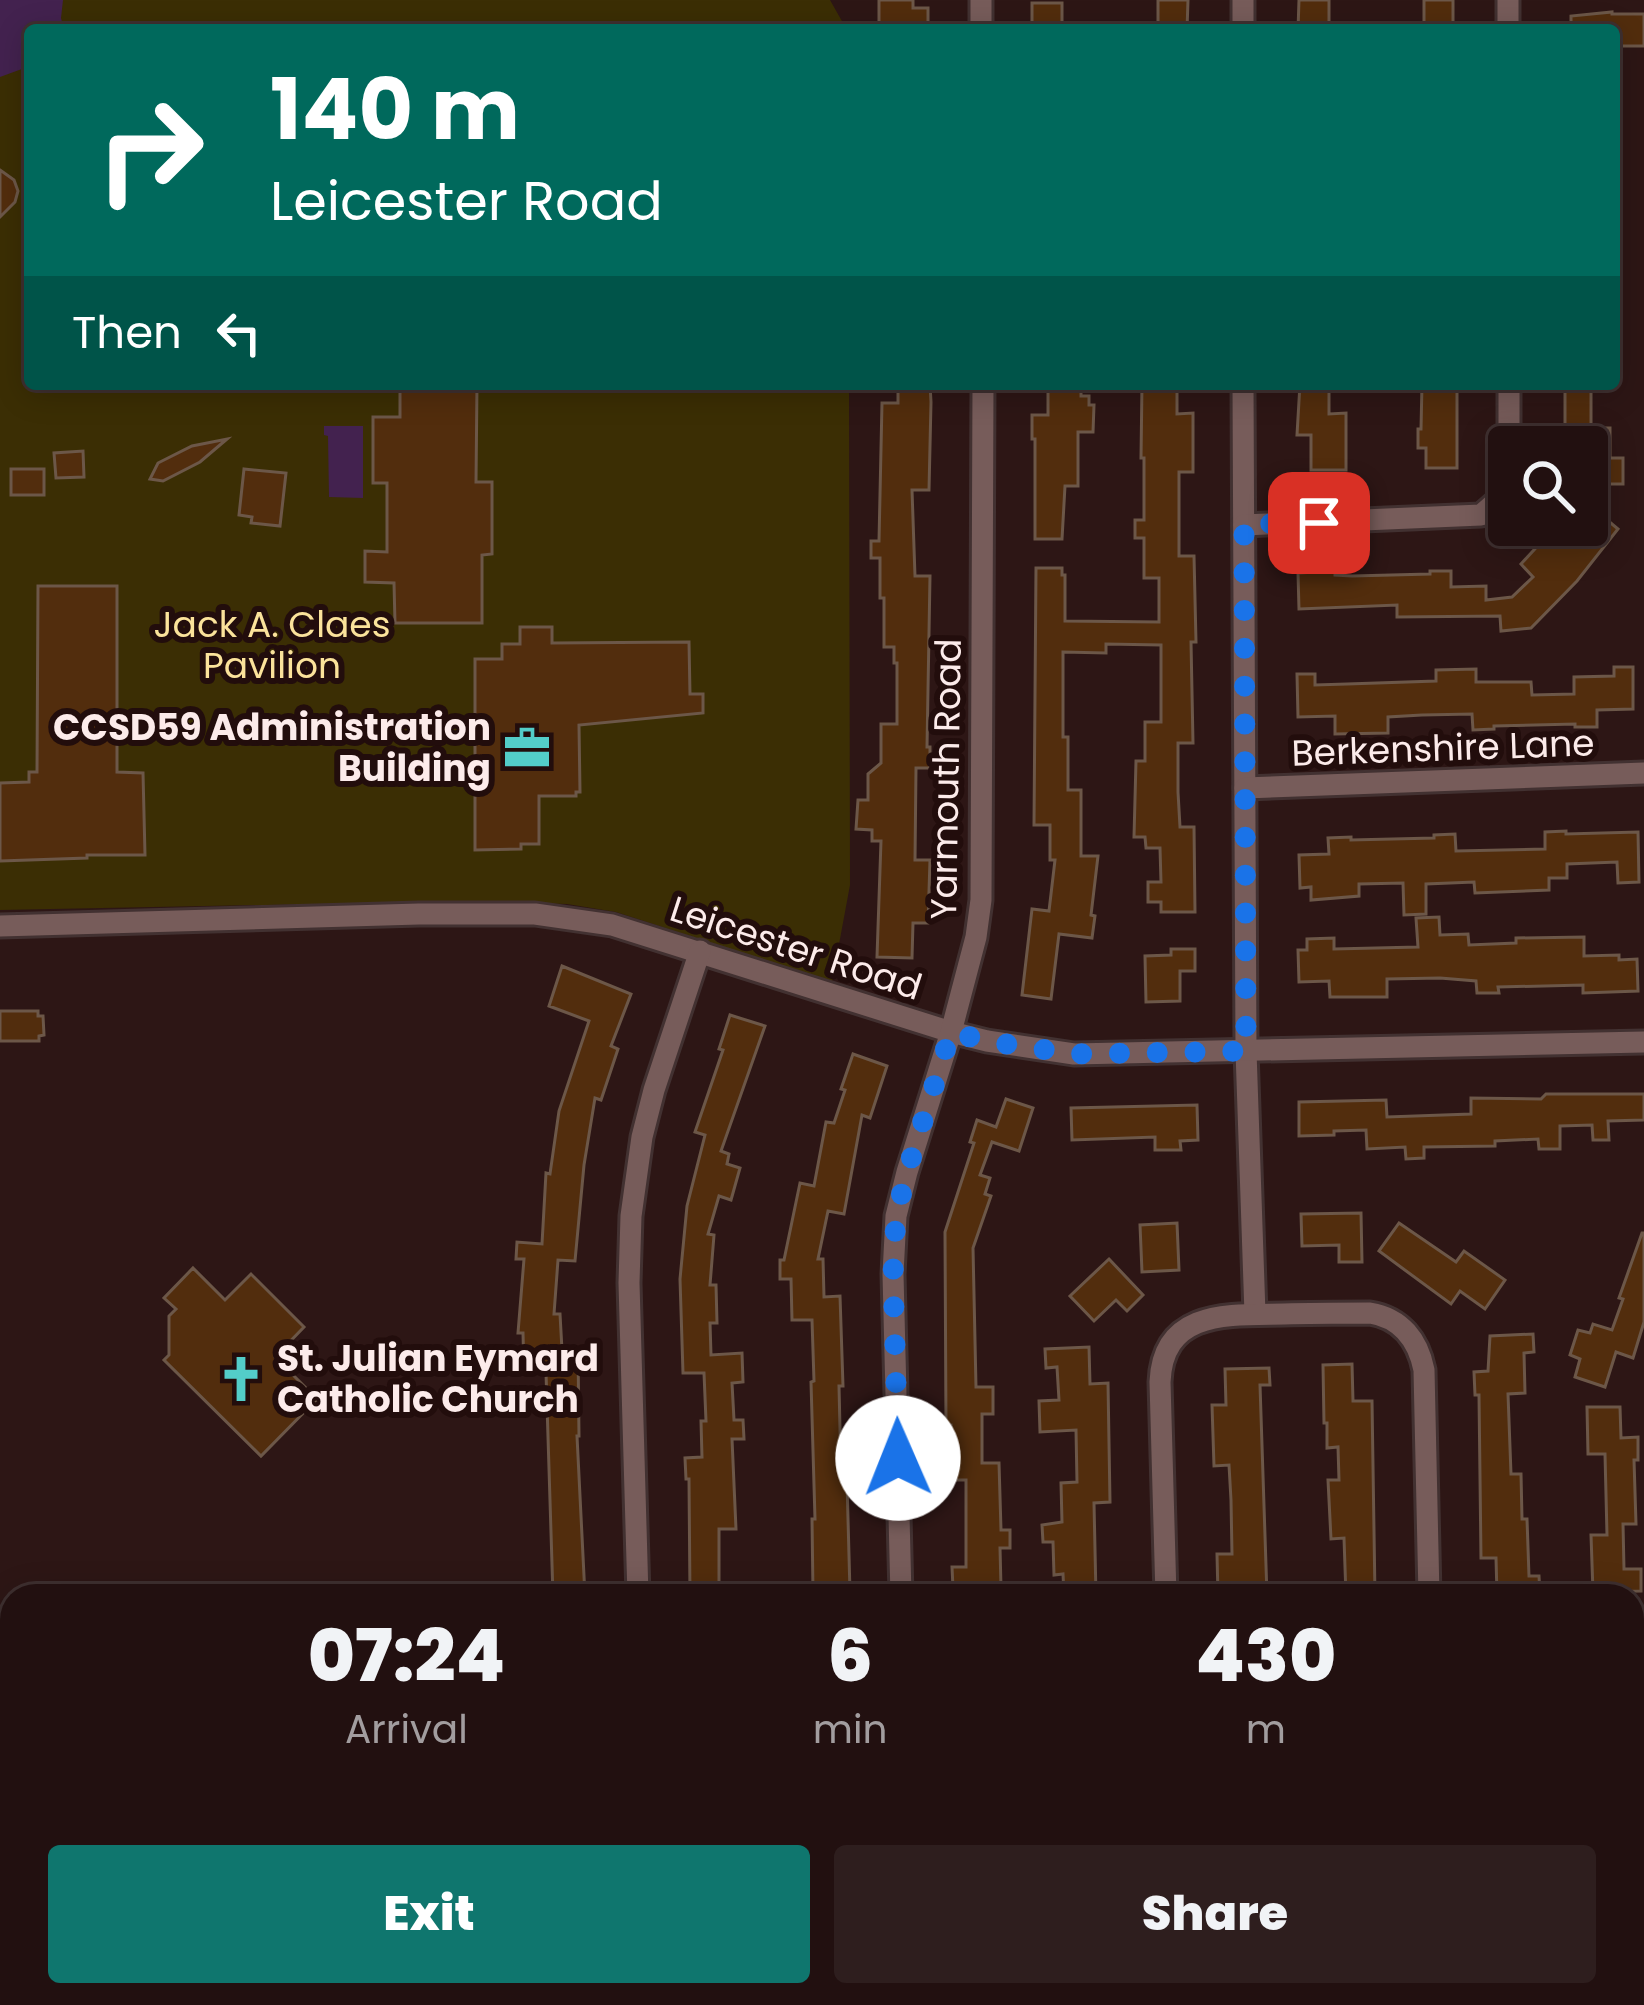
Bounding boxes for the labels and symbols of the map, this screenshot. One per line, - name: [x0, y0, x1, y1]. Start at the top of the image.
- pin: [1268, 472, 1370, 574]
- park label: Jack A. Claes Pavilion: [154, 599, 390, 691]
- street label: Yarmouth Road: [918, 638, 974, 920]
- place label: CCSD59 Administration Building: [53, 702, 491, 794]
- street label: Berkenshire Lane: [1291, 717, 1595, 779]
- office icon: CCSD59 Administration Building: [502, 723, 552, 773]
- street label: Leicester Road: [664, 883, 928, 1013]
- place label: St. Julian Eymard Catholic Church: [277, 1333, 599, 1425]
- church icon: St. Julian Eymard Catholic Church: [216, 1354, 266, 1404]
- position arrow: [835, 1395, 961, 1521]

